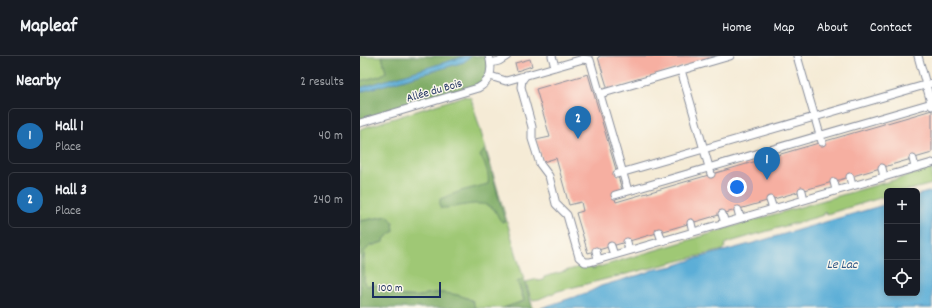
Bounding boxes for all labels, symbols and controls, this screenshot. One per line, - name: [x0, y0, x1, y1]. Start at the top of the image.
- text: Mapleaf: [20, 14, 77, 41]
- text: Home: [722, 18, 751, 38]
- text: Map: [773, 18, 795, 38]
- text: About: [817, 18, 848, 38]
- text: Contact: [870, 18, 912, 38]
- text: Nearby: [16, 70, 60, 94]
- text: 2 results: [300, 73, 344, 92]
- street label: Allée du Bois: [405, 75, 464, 108]
- pin: 2: [565, 106, 591, 139]
- text: Hall 1: [55, 116, 84, 138]
- text: 1: [29, 127, 31, 146]
- text: 40 m: [319, 127, 343, 146]
- text: Place: [55, 138, 81, 157]
- pin: 1: [754, 147, 780, 180]
- your location: [727, 177, 747, 197]
- text: Hall 3: [55, 180, 87, 202]
- map controls: [884, 188, 920, 296]
- button: +: [884, 188, 920, 224]
- text: 2: [27, 191, 33, 210]
- text: 240 m: [313, 191, 343, 210]
- text: Place: [55, 202, 81, 221]
- button: −: [884, 224, 920, 260]
- water label: Le Lac: [827, 256, 858, 275]
- button: locate: [884, 260, 920, 296]
- scale bar: [372, 280, 441, 299]
- text: 100 m: [378, 281, 402, 297]

